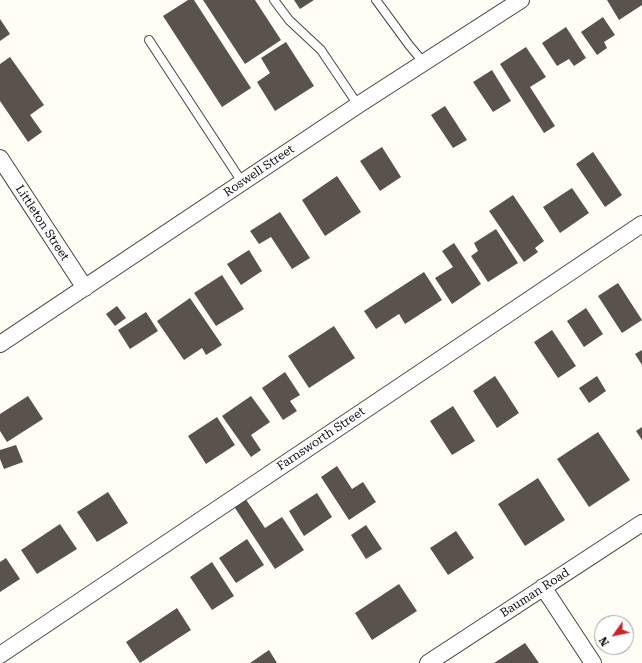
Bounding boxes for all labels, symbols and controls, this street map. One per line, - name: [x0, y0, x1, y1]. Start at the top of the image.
- street label: Roswell Street: [221, 142, 297, 200]
- street label: Littleton Street: [12, 182, 72, 264]
- street label: Farnsworth Street: [274, 404, 368, 474]
- street label: Bauman Road: [498, 565, 572, 621]
- north arrow: [594, 615, 634, 655]
- text: N: [597, 634, 612, 648]

